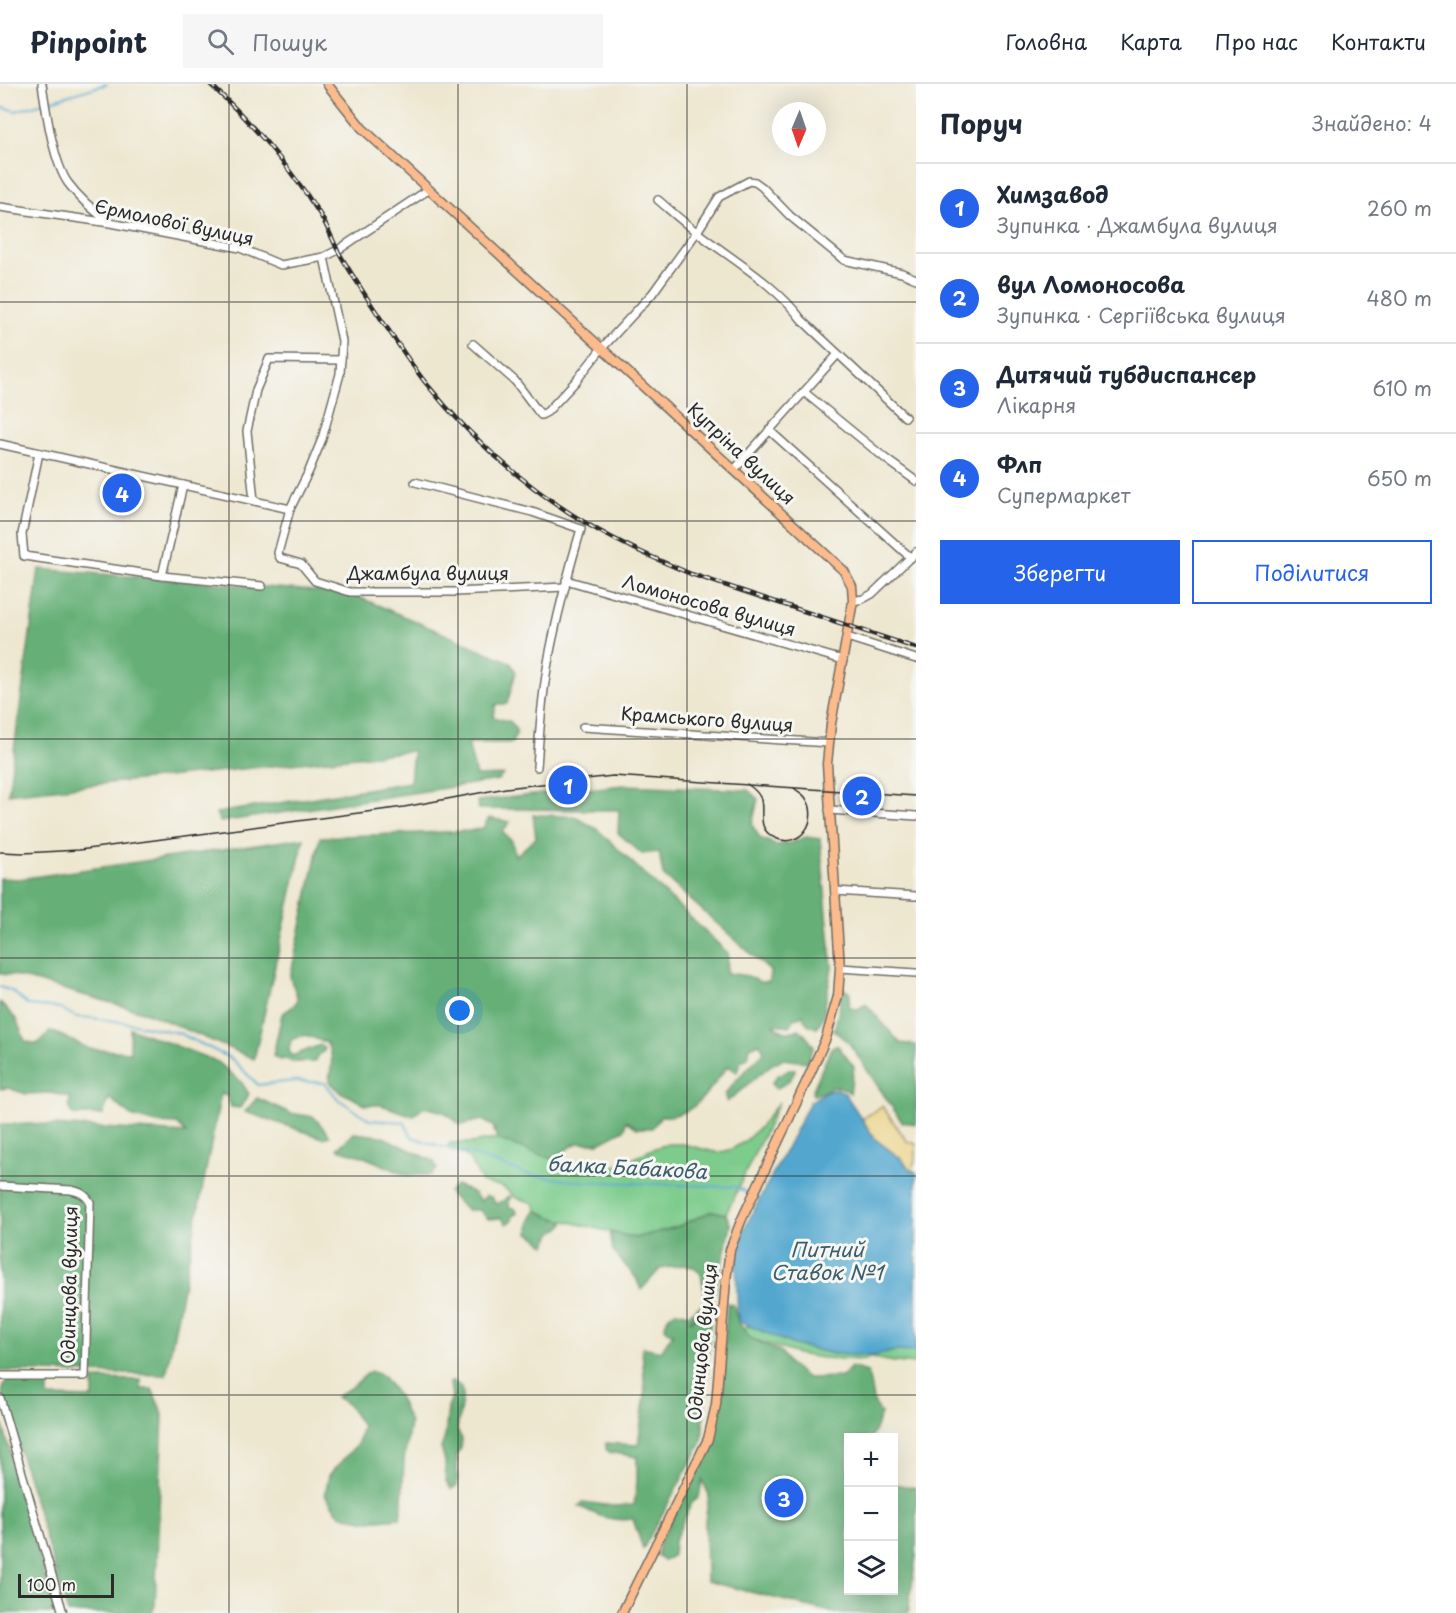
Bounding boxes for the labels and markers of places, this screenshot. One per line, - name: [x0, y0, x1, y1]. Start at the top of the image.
- pin: 4: [102, 470, 142, 516]
- pin: 1: [548, 762, 588, 808]
- pin: 2: [842, 774, 882, 818]
- pin: 3: [764, 1476, 804, 1520]

